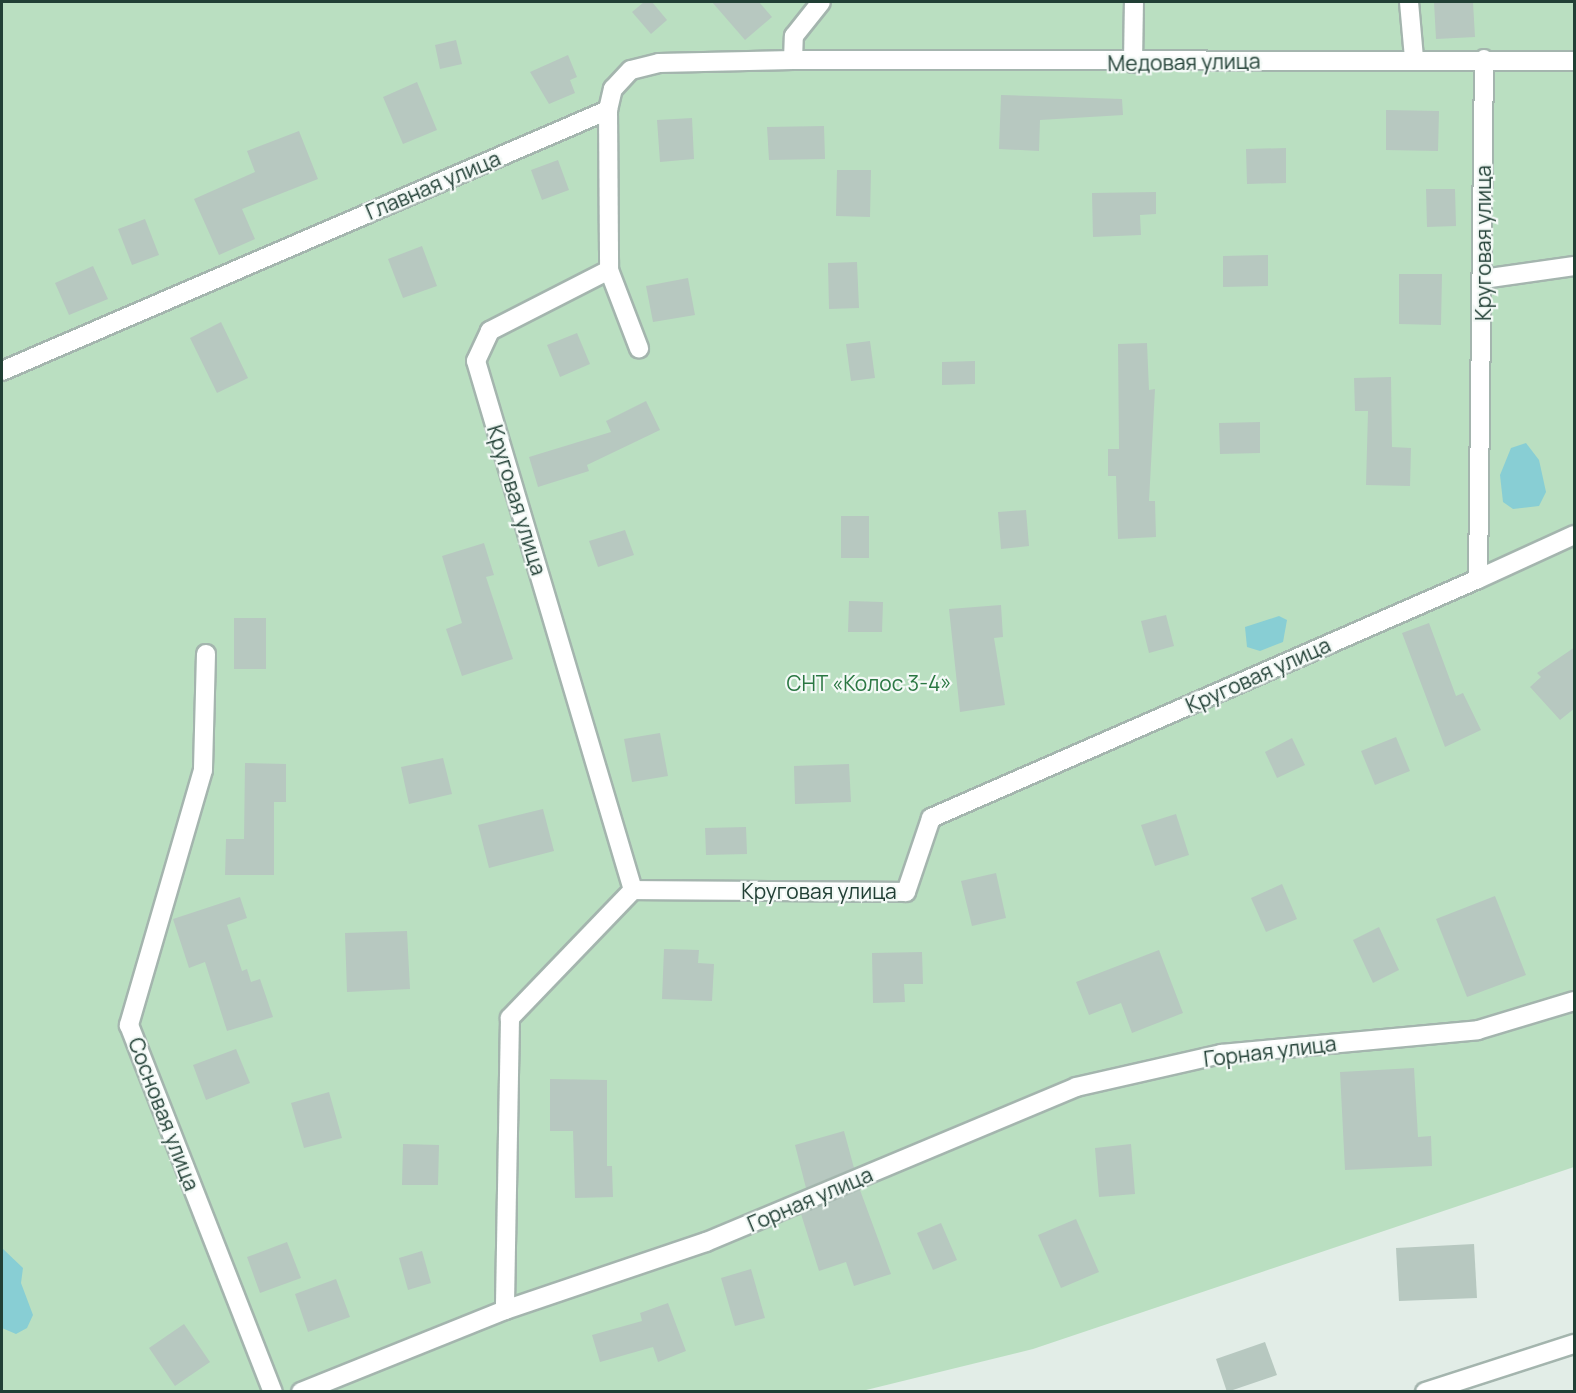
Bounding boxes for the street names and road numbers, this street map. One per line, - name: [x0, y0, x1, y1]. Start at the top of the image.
- street label: Медовая улица: [1107, 48, 1261, 76]
- street label: Главная улица: [362, 145, 504, 225]
- street label: Круговая улица: [1470, 165, 1496, 321]
- street label: Круговая улица: [482, 422, 552, 578]
- street label: Круговая улица: [1182, 632, 1334, 718]
- street label: Круговая улица: [741, 878, 897, 904]
- street label: Горная улица: [1202, 1030, 1338, 1072]
- street label: Сосновая улица: [123, 1034, 205, 1194]
- street label: Горная улица: [744, 1161, 876, 1237]

